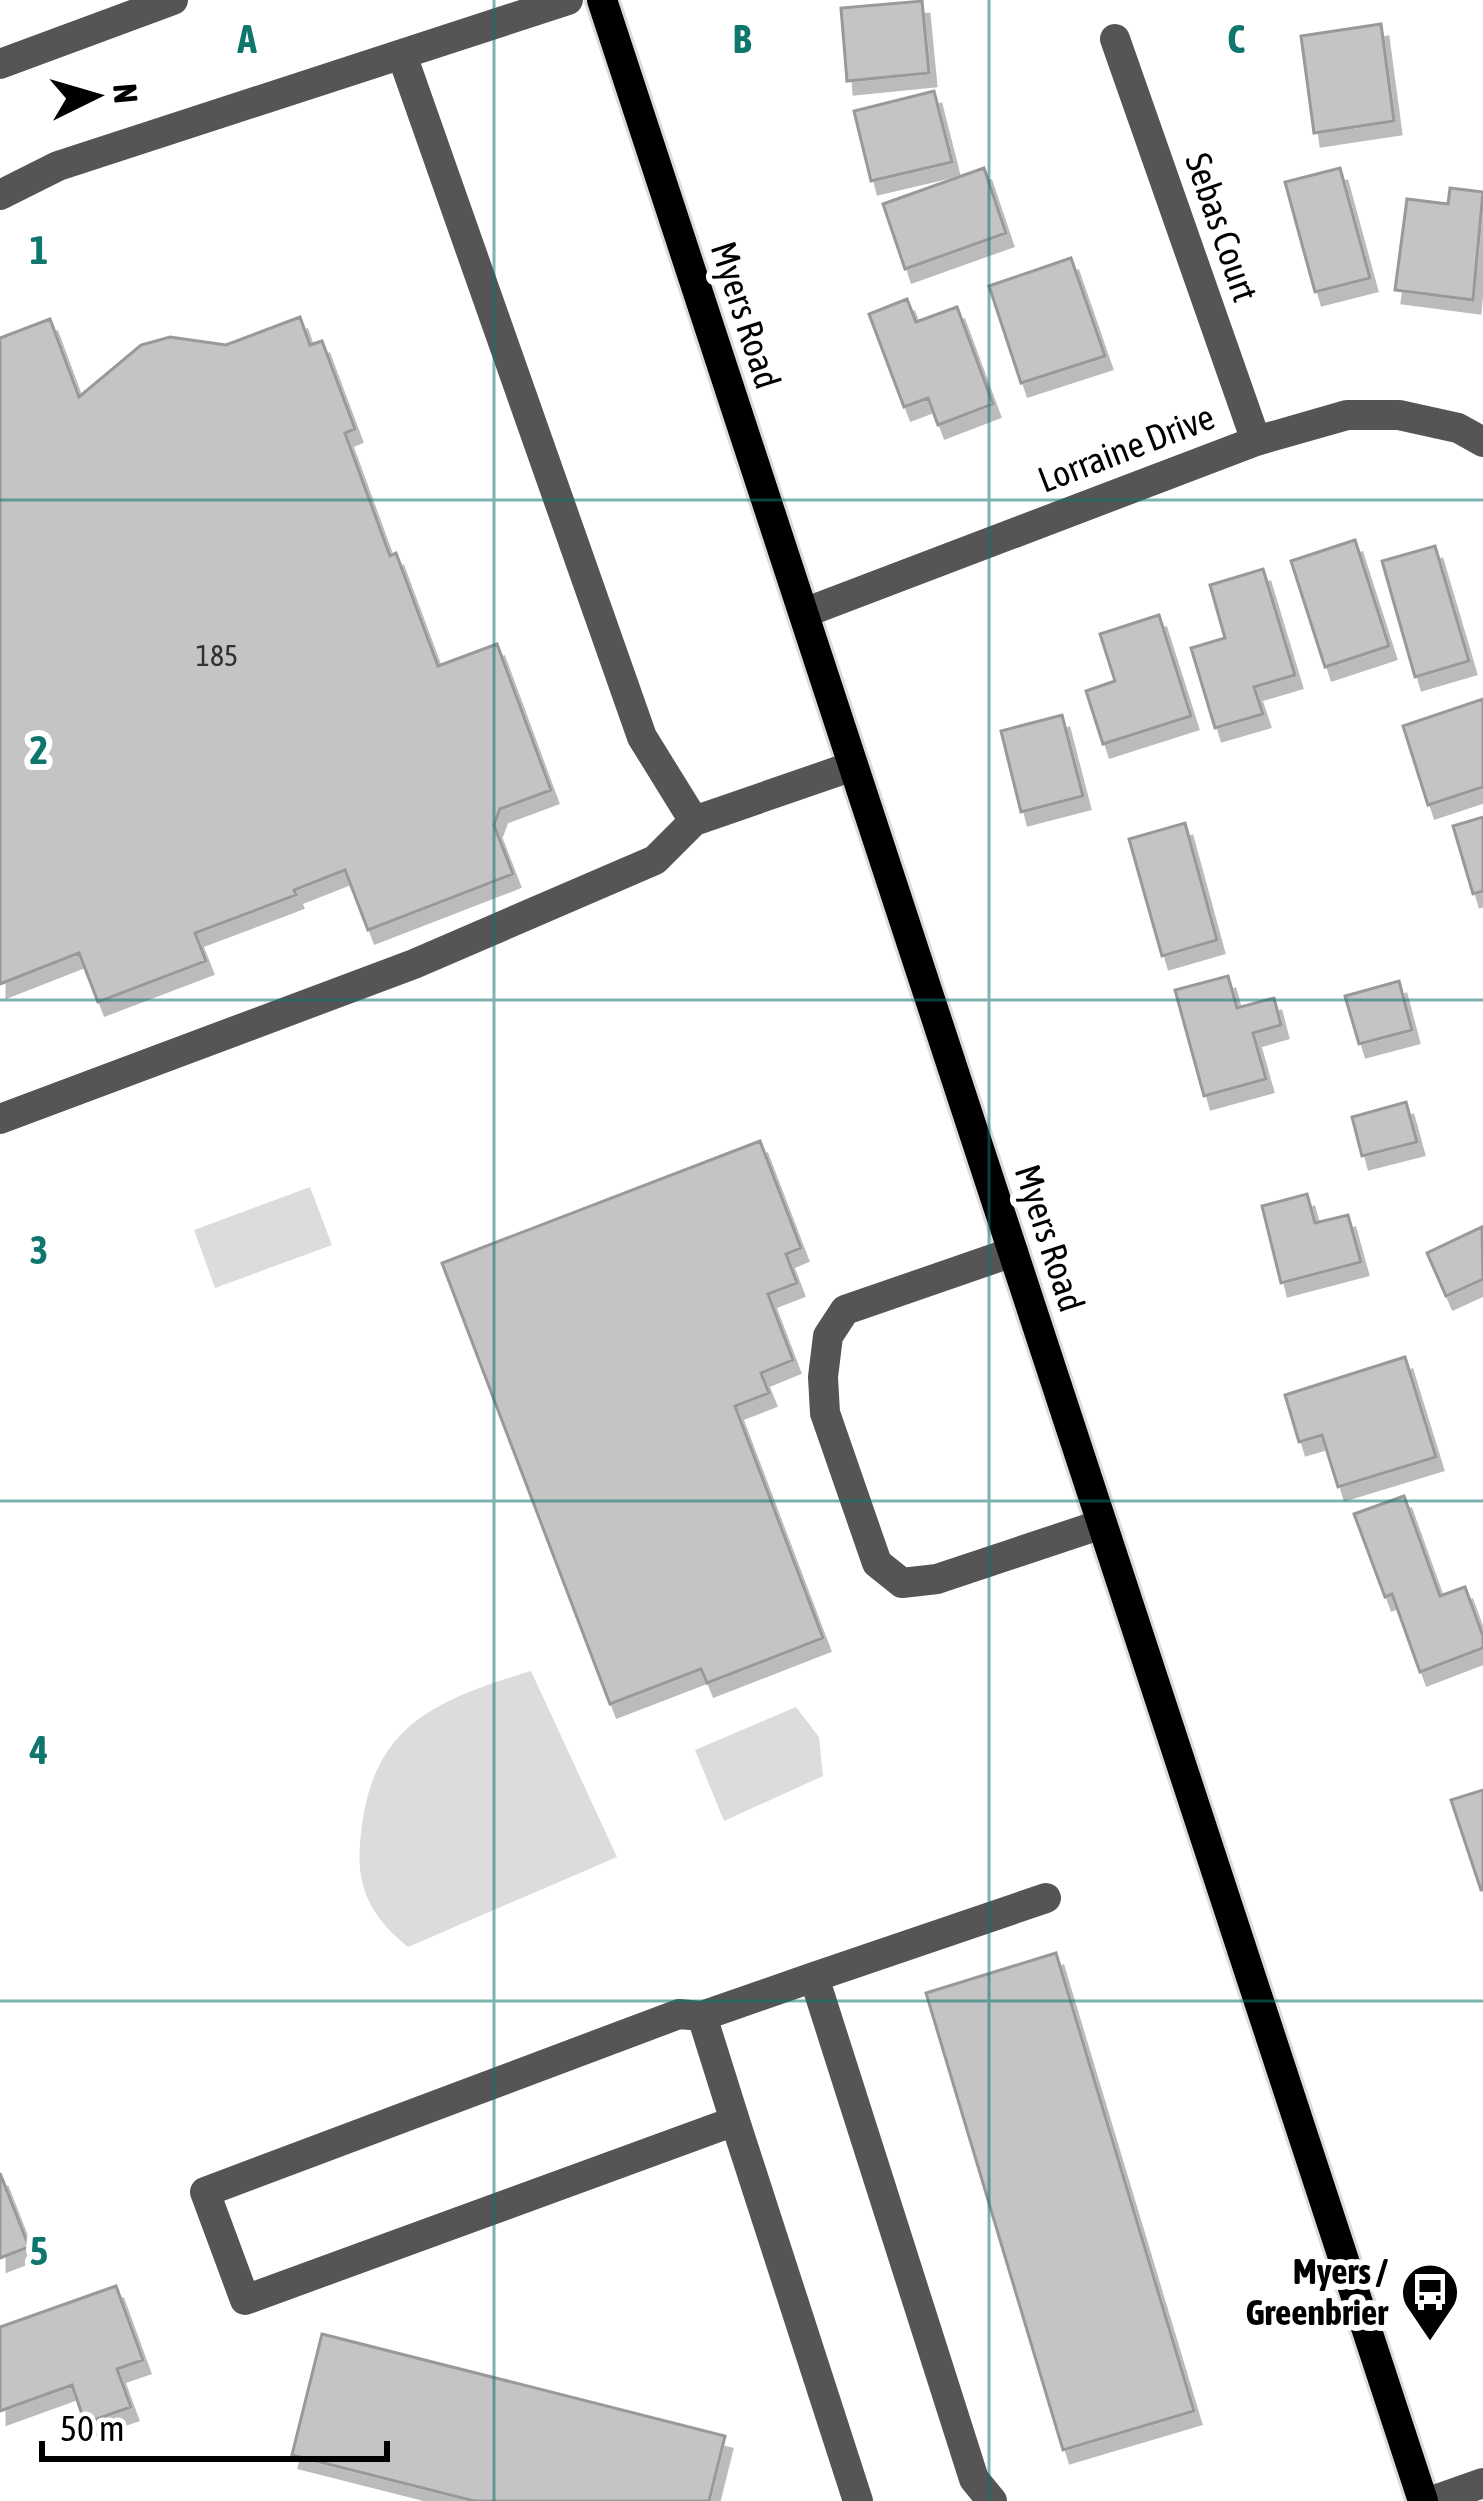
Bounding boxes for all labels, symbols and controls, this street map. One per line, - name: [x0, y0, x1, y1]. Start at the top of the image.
- text: A: [236, 17, 257, 61]
- text: B: [733, 17, 752, 61]
- text: C: [1227, 17, 1245, 61]
- north arrow: [36, 36, 156, 156]
- text: N: [106, 82, 146, 105]
- street label: Sebas Court: [1177, 147, 1267, 307]
- text: 1: [30, 228, 48, 272]
- street label: Myers Road: [703, 236, 789, 394]
- street label: Lorraine Drive: [1032, 395, 1220, 501]
- house number: 185: [196, 638, 238, 672]
- text: 2: [30, 728, 48, 772]
- street label: Myers Road: [1007, 1159, 1093, 1317]
- text: 3: [30, 1228, 48, 1272]
- text: 4: [29, 1728, 48, 1772]
- text: 5: [30, 2229, 48, 2273]
- place label: Myers / Greenbrier: [1245, 2250, 1389, 2333]
- bus stop icon: Myers / Greenbrier: [1399, 2261, 1461, 2343]
- scale bar: [42, 2387, 387, 2461]
- text: 50 m: [60, 2407, 125, 2449]

